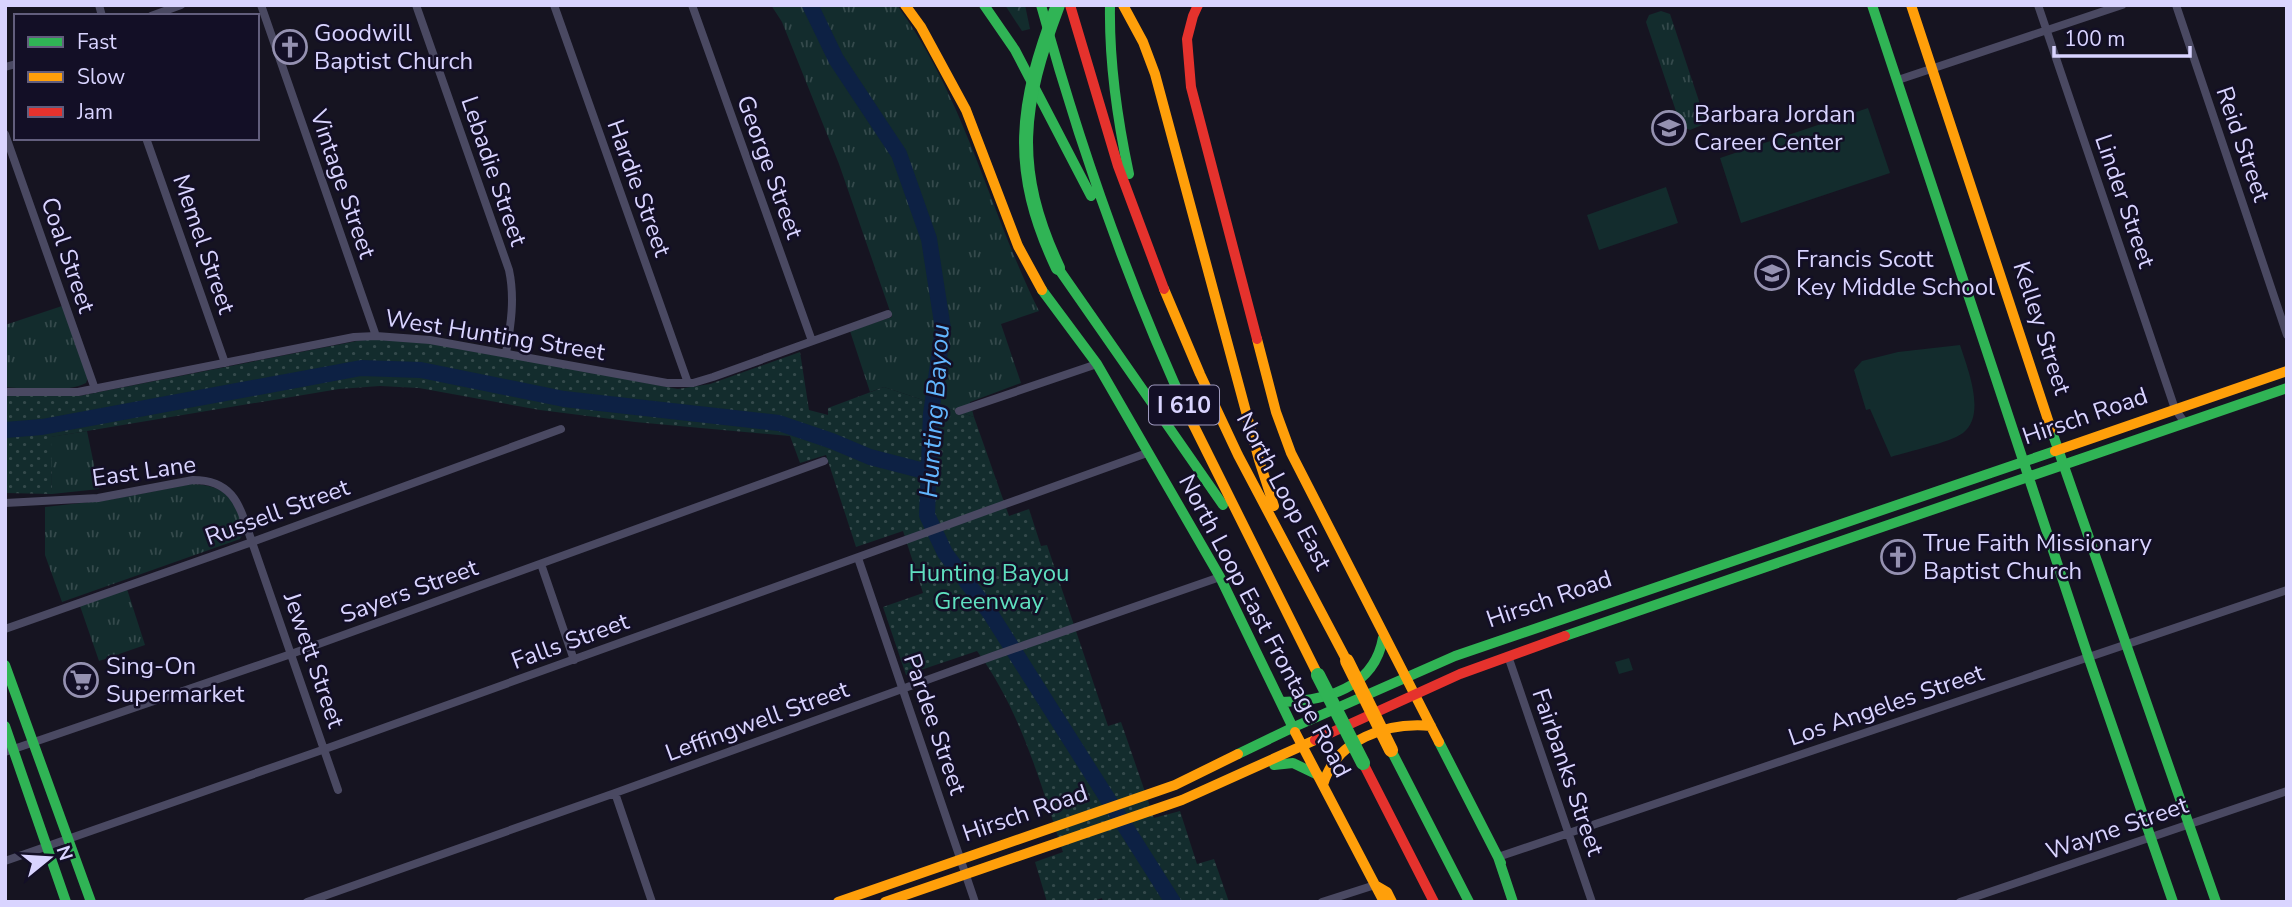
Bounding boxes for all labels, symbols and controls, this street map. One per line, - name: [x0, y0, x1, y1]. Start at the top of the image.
- legend: [14, 14, 259, 140]
- scale bar: [2054, 14, 2190, 58]
- place label: Goodwill Baptist Church: [314, 17, 473, 77]
- text: 100 m: [2064, 25, 2125, 53]
- text: Fast: [77, 28, 117, 56]
- church icon: Goodwill Baptist Church: [271, 28, 309, 66]
- text: Slow: [77, 63, 126, 91]
- street label: Reid Street: [2208, 82, 2278, 206]
- street label: George Street: [729, 91, 811, 244]
- street label: Lebadie Street: [453, 92, 535, 251]
- text: Jam: [76, 98, 113, 126]
- place label: Barbara Jordan Career Center: [1694, 98, 1856, 158]
- street label: Vintage Street: [302, 104, 384, 263]
- school or university icon: Barbara Jordan Career Center: [1650, 109, 1688, 147]
- street label: Hardie Street: [599, 115, 679, 261]
- street label: Linder Street: [2087, 130, 2163, 273]
- street label: Memel Street: [165, 170, 243, 318]
- street label: Coal Street: [33, 193, 103, 318]
- place label: Francis Scott Key Middle School: [1796, 243, 1995, 303]
- school or university icon: Francis Scott Key Middle School: [1753, 254, 1791, 292]
- street label: Kelley Street: [2005, 257, 2079, 399]
- street label: West Hunting Street: [383, 302, 608, 368]
- water label: Hunting Bayou: [911, 323, 958, 499]
- street label: Hirsch Road: [2018, 380, 2152, 452]
- road number: I 610: [1149, 386, 1219, 424]
- street label: North Loop East: [1229, 406, 1339, 576]
- street label: East Lane: [90, 448, 198, 494]
- street label: North Loop East Frontage Road: [1171, 469, 1359, 783]
- street label: Russell Street: [200, 471, 354, 553]
- place label: True Faith Missionary Baptist Church: [1923, 527, 2153, 587]
- church icon: True Faith Missionary Baptist Church: [1879, 538, 1917, 576]
- street label: Sayers Street: [336, 551, 483, 631]
- park label: Hunting Bayou Greenway: [909, 557, 1069, 617]
- street label: Hirsch Road: [1482, 563, 1616, 635]
- street label: Jewett Street: [276, 587, 352, 733]
- street label: Falls Street: [507, 605, 634, 677]
- street label: Pardee Street: [896, 649, 974, 799]
- place label: Sing-On Supermarket: [106, 650, 245, 710]
- street label: Los Angeles Street: [1784, 656, 1989, 753]
- supermarket icon: Sing-On Supermarket: [62, 661, 100, 699]
- street label: Leffingwell Street: [661, 673, 854, 769]
- street label: Fairbanks Street: [1524, 684, 1612, 860]
- street label: Hirsch Road: [958, 777, 1092, 849]
- street label: Wayne Street: [2042, 789, 2193, 867]
- north arrow: [14, 823, 84, 893]
- text: N: [50, 842, 79, 864]

